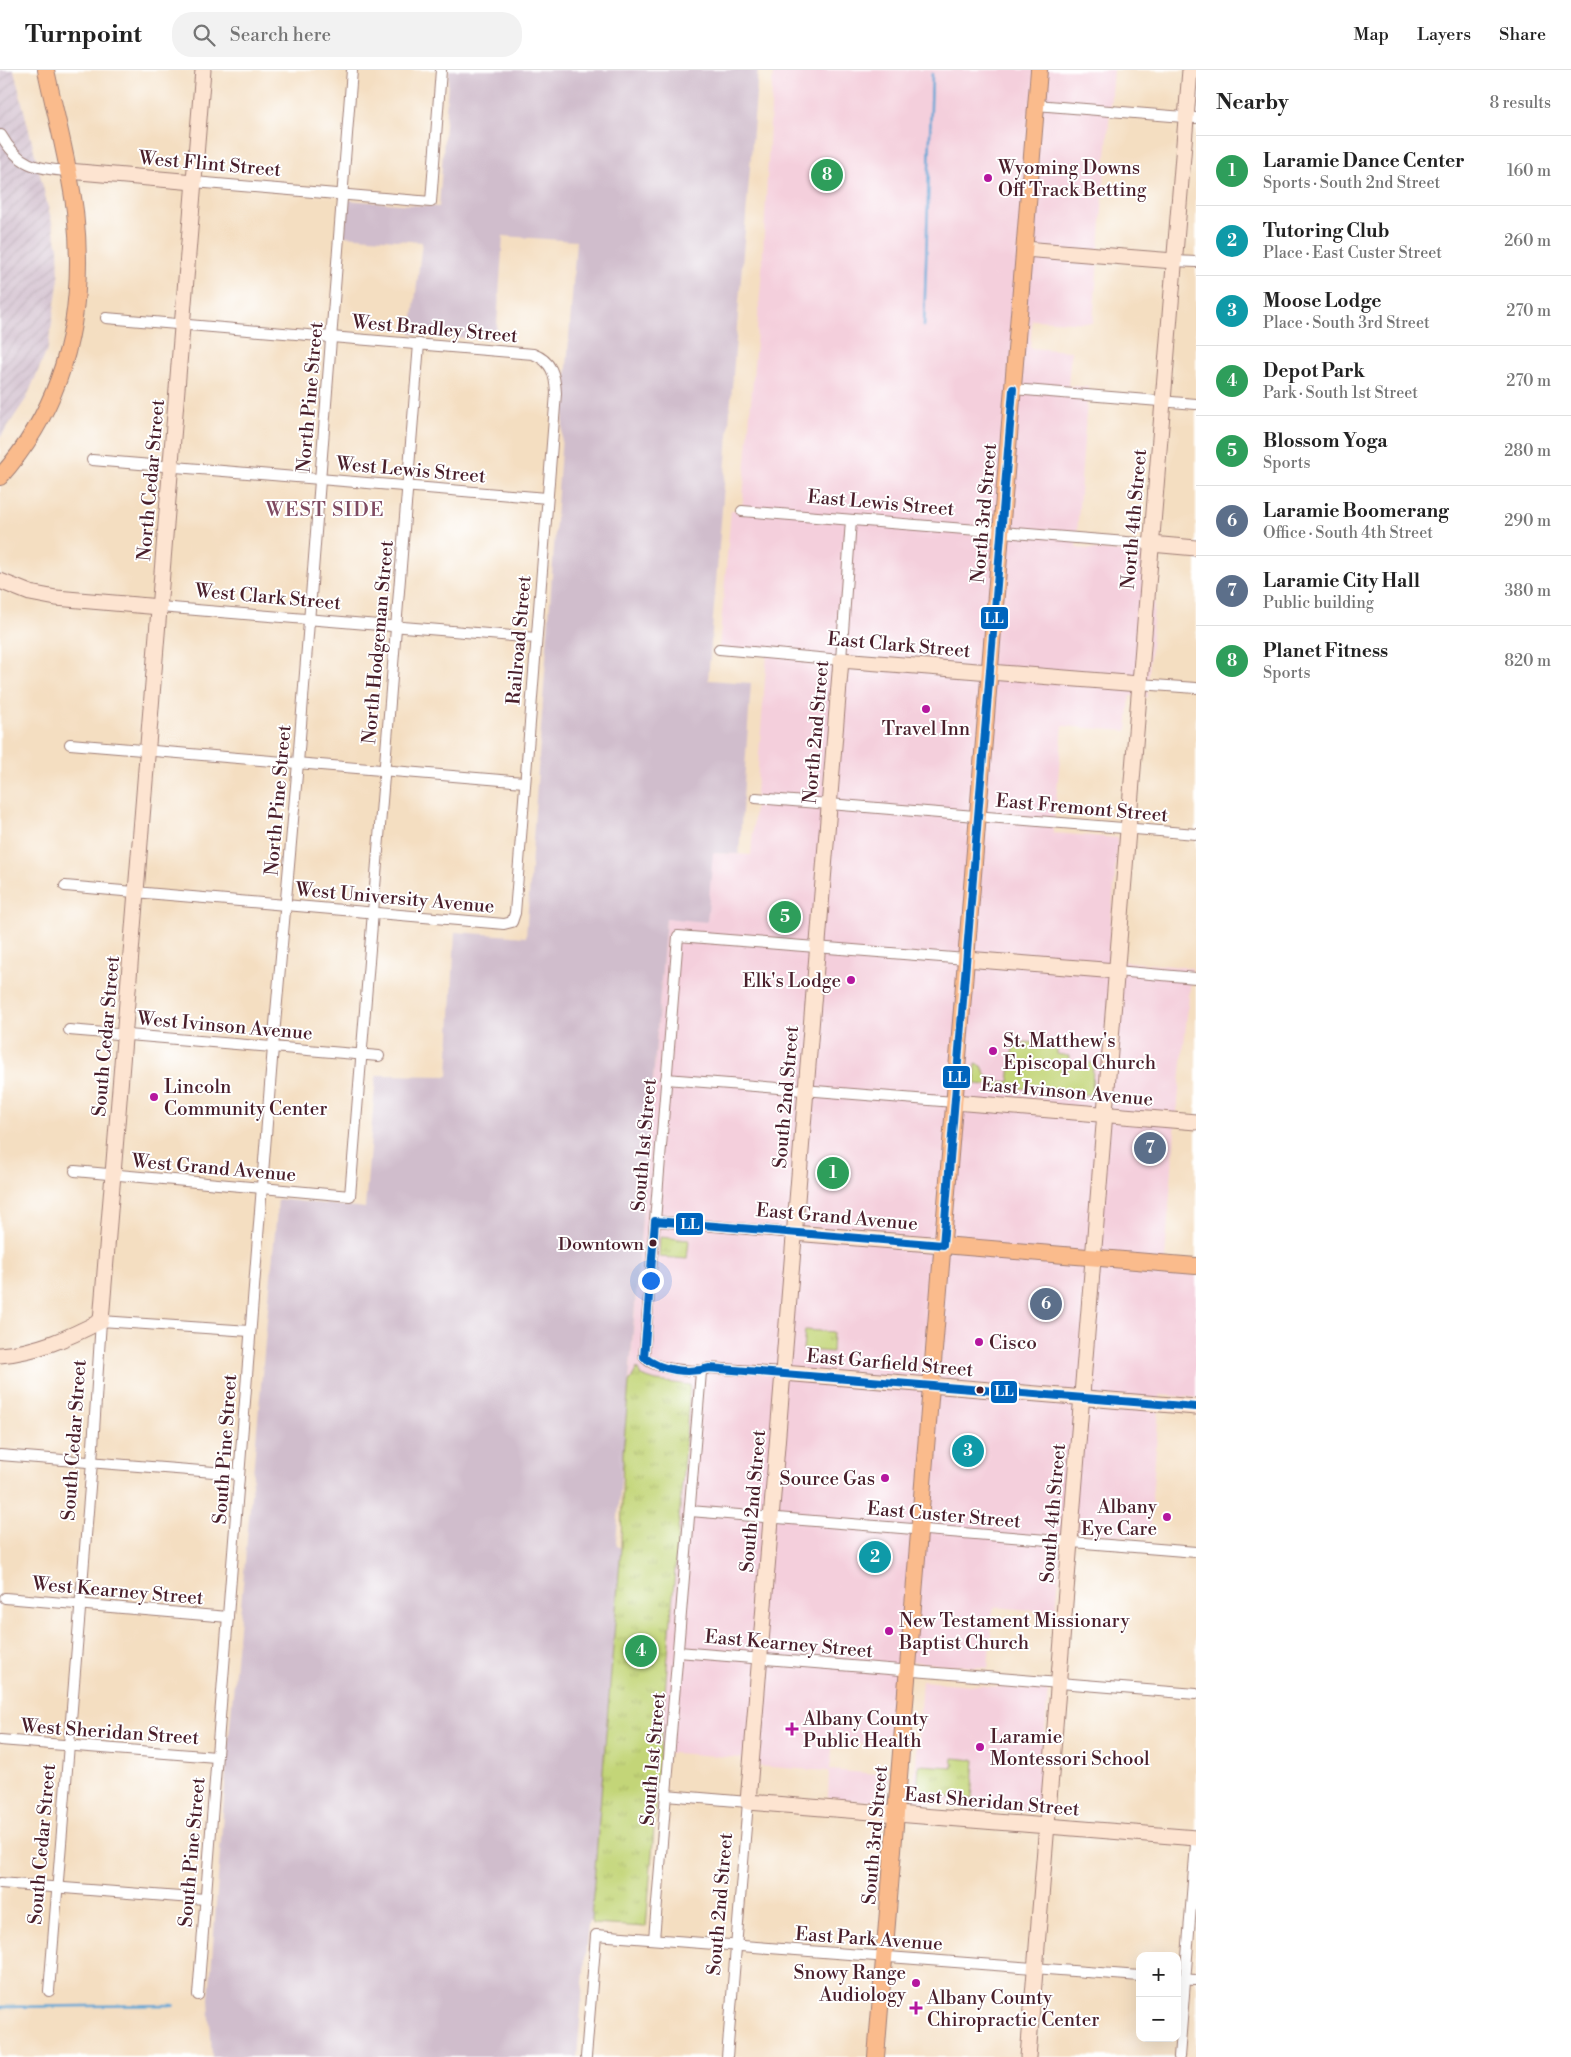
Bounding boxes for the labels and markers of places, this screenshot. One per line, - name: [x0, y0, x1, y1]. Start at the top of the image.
- pin: 8: [811, 156, 843, 194]
- place label: Wyoming Downs Off Track Betting: [997, 156, 1147, 202]
- marker: Wyoming Downs Off Track Betting: [982, 172, 994, 184]
- marker: Travel Inn: [920, 703, 932, 715]
- place label: Travel Inn: [882, 717, 970, 741]
- pin: 5: [769, 898, 801, 936]
- place label: Elk's Lodge: [743, 969, 841, 993]
- marker: Elk's Lodge: [845, 974, 857, 986]
- place label: St. Matthew's Episcopal Church: [1003, 1029, 1156, 1075]
- marker: St. Matthew's Episcopal Church: [987, 1045, 999, 1057]
- place label: Lincoln Community Center: [164, 1075, 327, 1121]
- marker: Lincoln Community Center: [148, 1091, 160, 1103]
- pin: 7: [1134, 1129, 1166, 1167]
- pin: 1: [817, 1154, 849, 1192]
- place label: Downtown: [558, 1233, 644, 1256]
- marker: Downtown: [648, 1238, 658, 1248]
- pin: 6: [1030, 1285, 1062, 1323]
- place label: Cisco: [989, 1331, 1037, 1355]
- marker: Cisco: [973, 1336, 985, 1348]
- unlabelled marker: [975, 1385, 985, 1395]
- pin: 3: [952, 1432, 984, 1470]
- place label: Source Gas: [780, 1467, 875, 1491]
- marker: Source Gas: [879, 1472, 891, 1484]
- place label: Albany Eye Care: [1081, 1495, 1158, 1541]
- marker: Albany Eye Care: [1161, 1511, 1173, 1523]
- pin: 2: [859, 1538, 891, 1576]
- place label: New Testament Missionary Baptist Church: [898, 1609, 1131, 1655]
- marker: New Testament Missionary Baptist Church: [883, 1625, 895, 1637]
- pin: 4: [625, 1632, 657, 1670]
- place label: Albany County Public Health: [802, 1707, 929, 1753]
- marker: Albany County Public Health: [785, 1722, 799, 1736]
- place label: Laramie Montessori School: [990, 1725, 1150, 1771]
- marker: Laramie Montessori School: [974, 1741, 986, 1753]
- place label: Snowy Range Audiology: [793, 1961, 907, 2007]
- marker: Snowy Range Audiology: [910, 1977, 922, 1989]
- place label: Albany County Chiropractic Center: [926, 1986, 1099, 2032]
- marker: Albany County Chiropractic Center: [909, 2001, 923, 2015]

